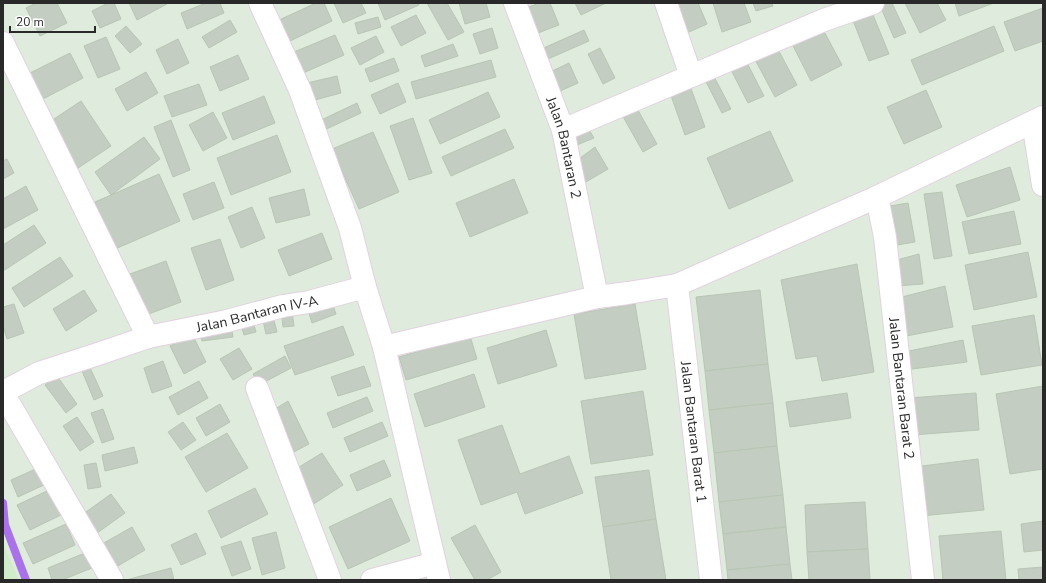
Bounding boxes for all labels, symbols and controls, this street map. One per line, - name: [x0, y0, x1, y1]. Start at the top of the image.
- scale bar: [10, 8, 95, 34]
- text: 20 m: [16, 14, 44, 30]
- street label: Jalan Bantaran 2: [541, 93, 586, 200]
- street label: Jalan Bantaran IV-A: [193, 291, 320, 337]
- street label: Jalan Bantaran Barat 2: [884, 316, 919, 460]
- street label: Jalan Bantaran Barat 1: [676, 359, 711, 504]

